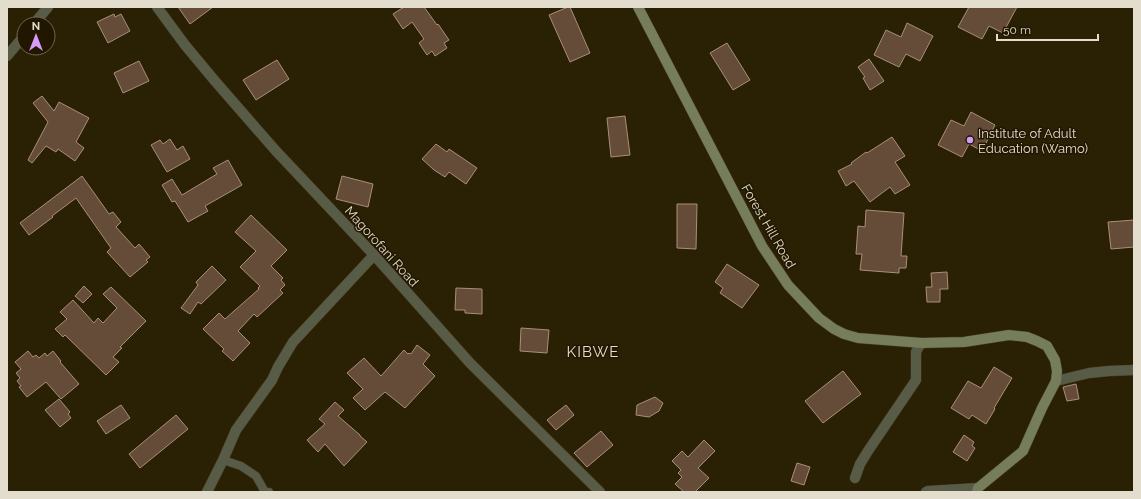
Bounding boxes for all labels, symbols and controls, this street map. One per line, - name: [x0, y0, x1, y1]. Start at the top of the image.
- north arrow: [16, 16, 56, 56]
- scale bar: [997, 16, 1098, 42]
- text: N: [32, 20, 40, 33]
- text: 50 m: [1003, 23, 1031, 37]
- place label: Institute of Adult Education (Wamo): [978, 126, 1088, 156]
- marker: Institute of Adult Education (Wamo): [965, 135, 975, 145]
- street label: Forest Hill Road: [738, 182, 799, 271]
- street label: Magorofani Road: [342, 203, 421, 289]
- district label: KIBWE: [567, 343, 619, 361]

